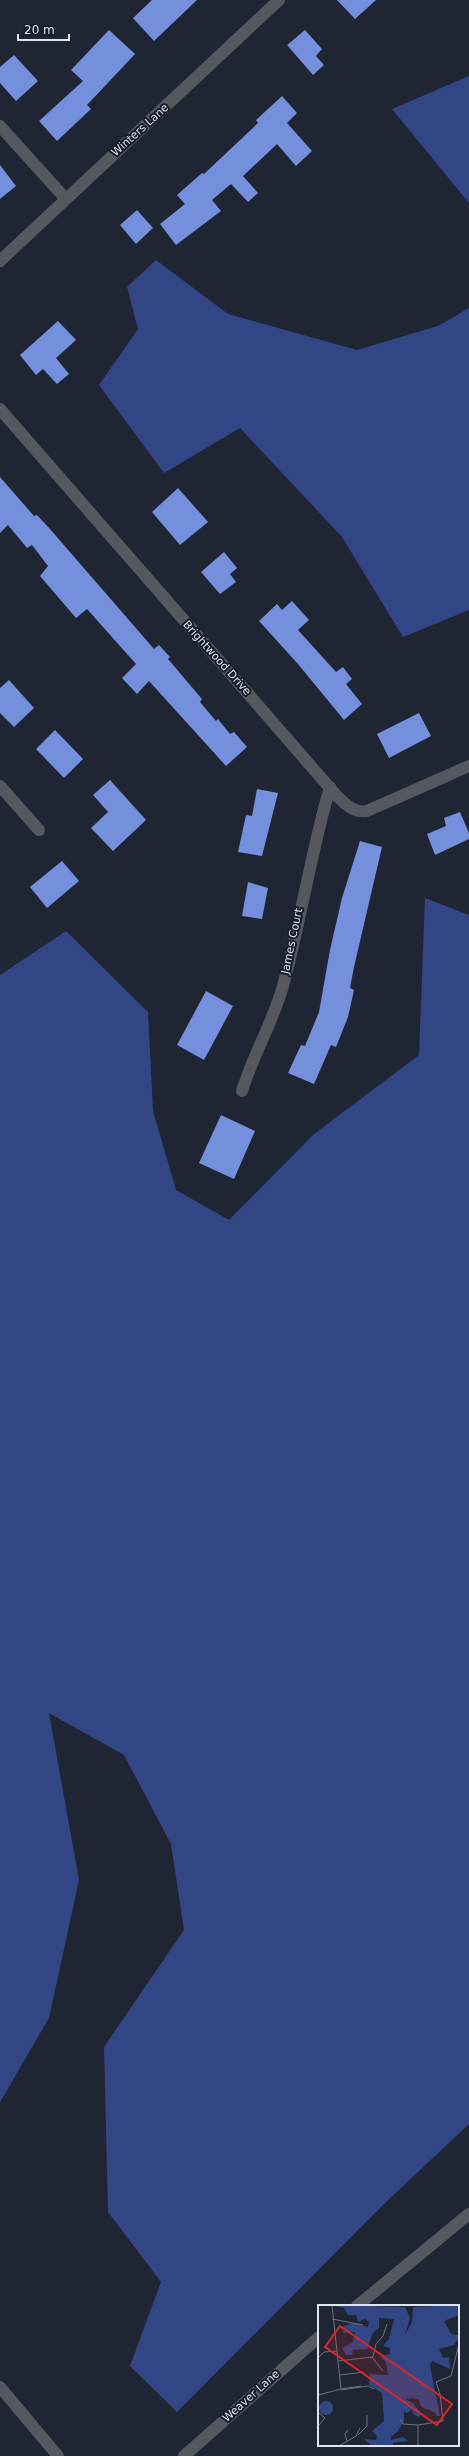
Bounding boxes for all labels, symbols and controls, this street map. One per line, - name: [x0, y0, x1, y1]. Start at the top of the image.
- scale bar: [18, 16, 69, 42]
- text: 20 m: [24, 23, 55, 37]
- street label: Winters Lane: [109, 101, 171, 159]
- street label: Brightwood Drive: [180, 618, 254, 698]
- street label: James Court: [278, 906, 305, 976]
- inset map: [318, 2305, 459, 2446]
- street label: Weaver Lane: [220, 2367, 282, 2425]

